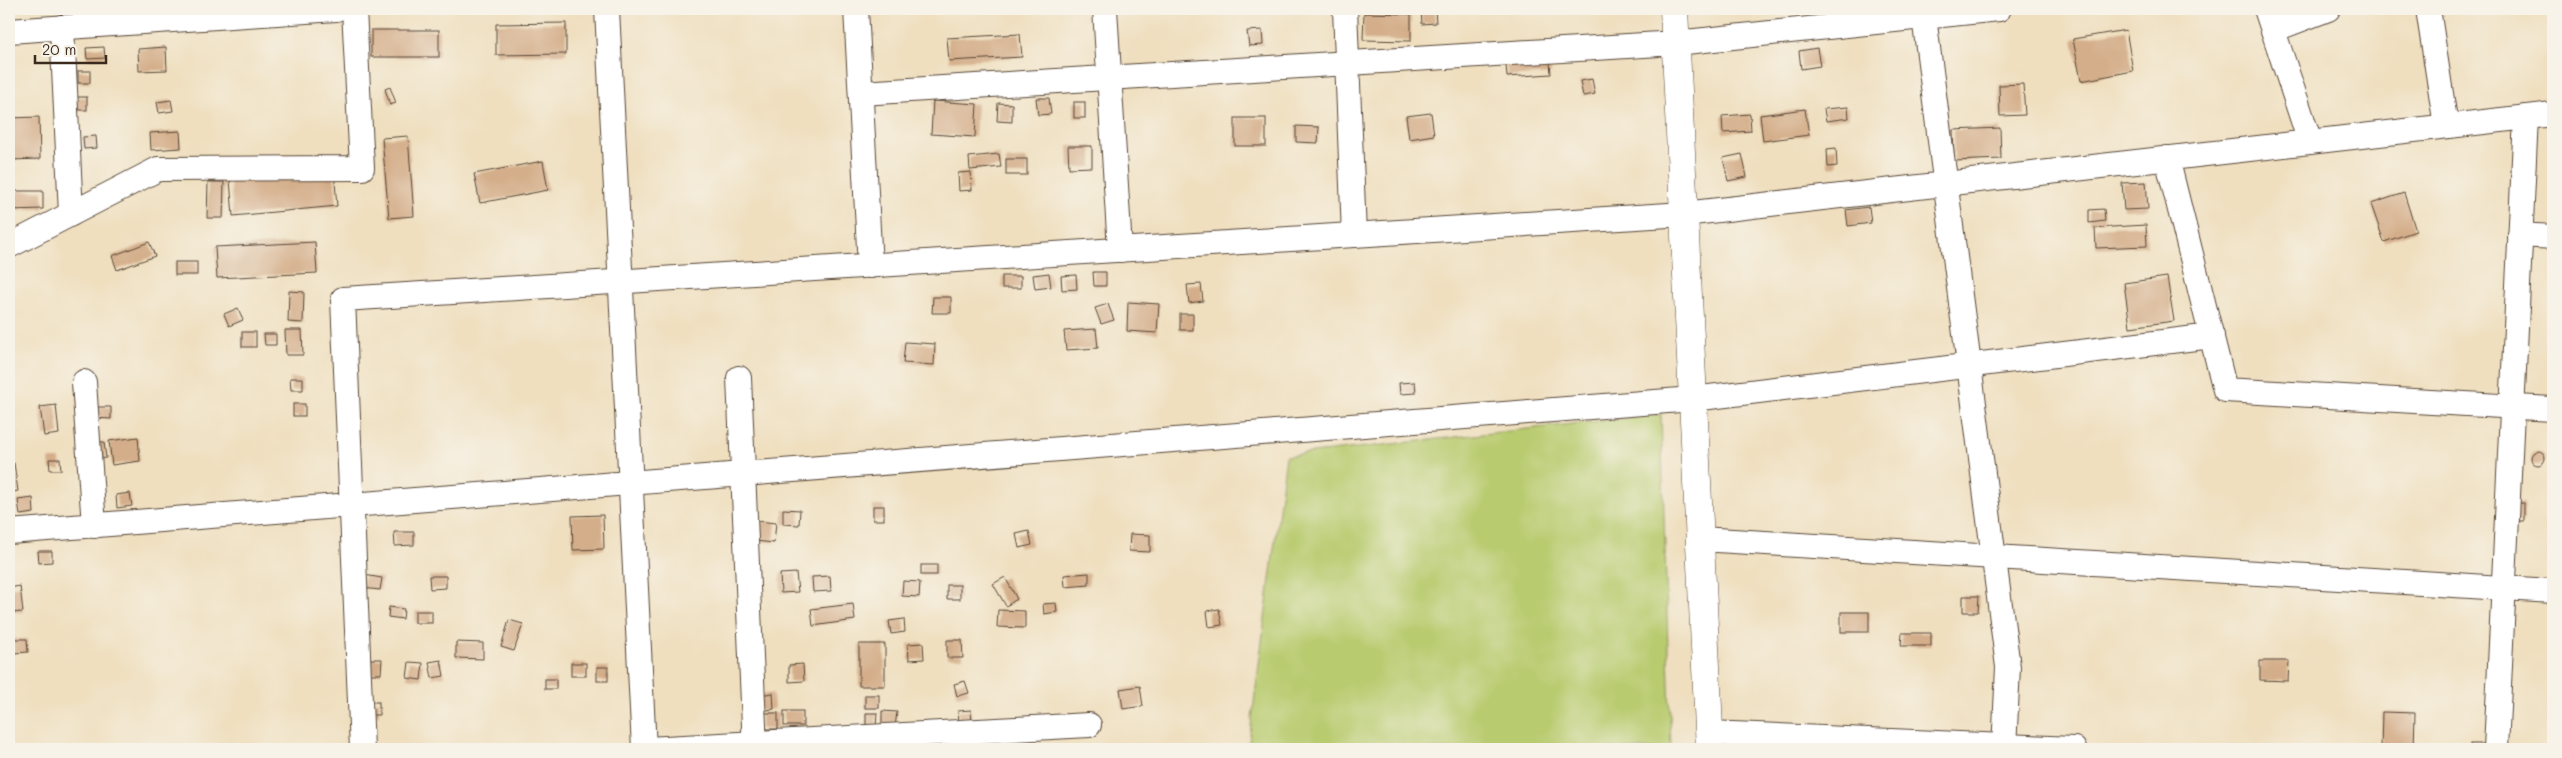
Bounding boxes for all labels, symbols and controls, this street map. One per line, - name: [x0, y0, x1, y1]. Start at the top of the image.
- scale bar: [35, 32, 106, 64]
- text: 20 m: [42, 39, 76, 59]

